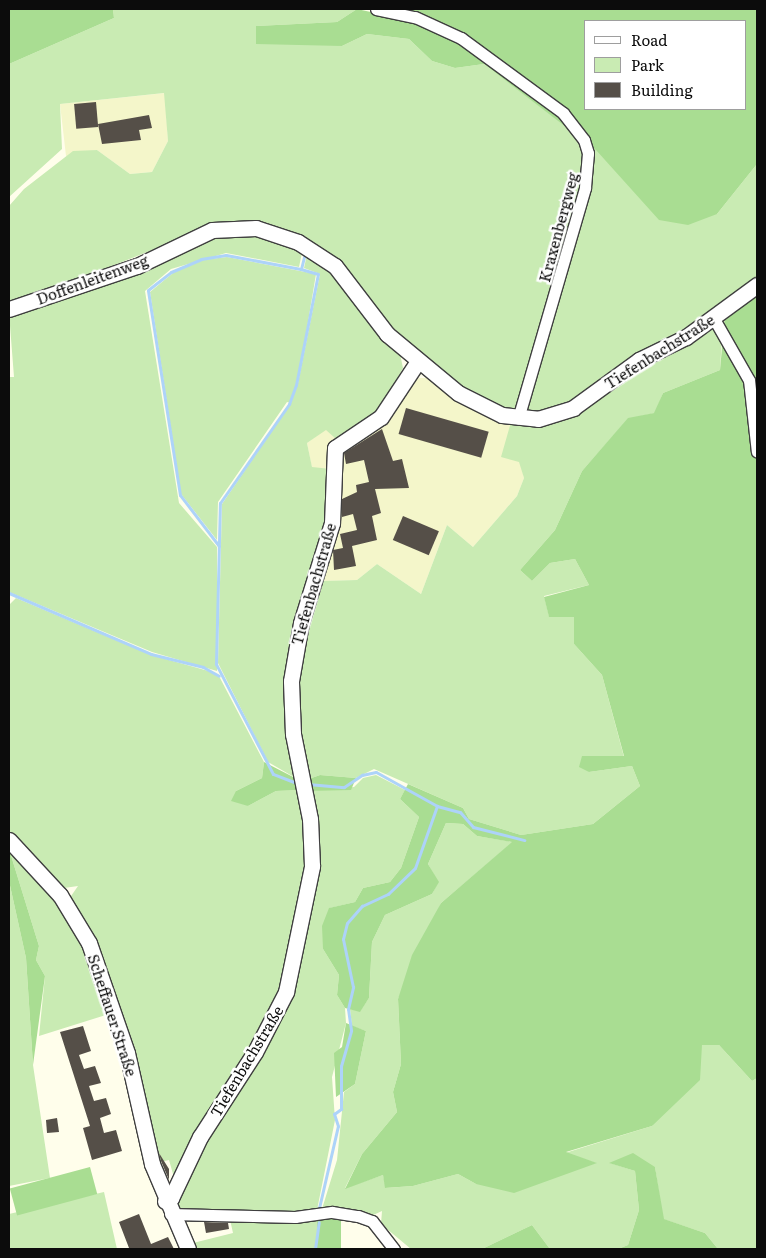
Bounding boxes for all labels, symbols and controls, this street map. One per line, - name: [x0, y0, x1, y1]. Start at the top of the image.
- legend: [584, 20, 746, 110]
- text: Road: [631, 28, 667, 51]
- text: Park: [631, 53, 664, 76]
- text: Building: [631, 78, 693, 101]
- street label: Kraxenbergweg: [535, 170, 581, 284]
- street label: Doffenleitenweg: [34, 250, 150, 308]
- street label: Tiefenbachstraße: [601, 310, 717, 392]
- street label: Tiefenbachstraße: [287, 521, 339, 647]
- street label: Scheffauer Straße: [85, 952, 141, 1078]
- street label: Tiefenbachstraße: [206, 1002, 286, 1120]

